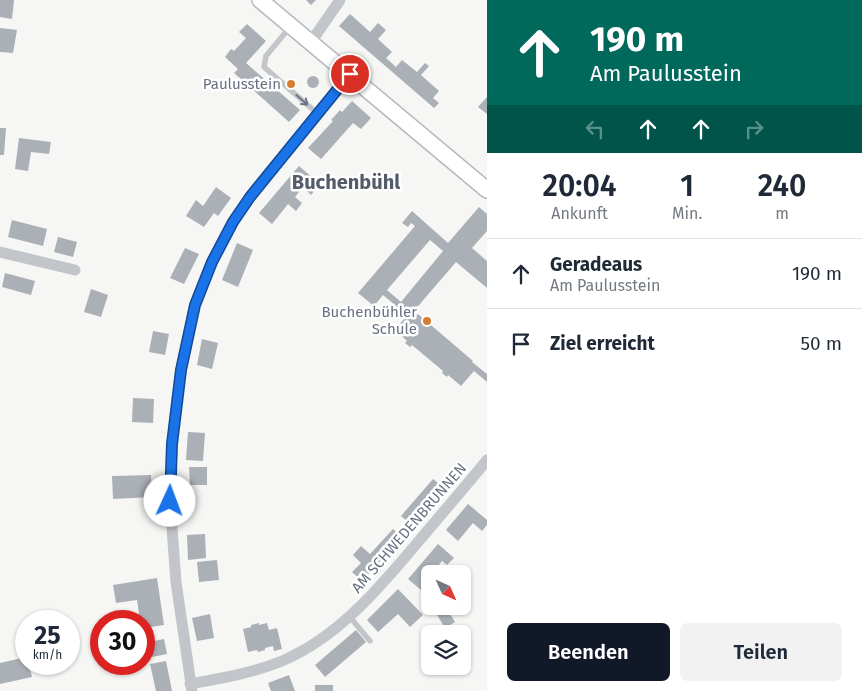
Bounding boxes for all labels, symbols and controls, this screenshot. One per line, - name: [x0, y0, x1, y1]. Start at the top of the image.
- text: 190 m: [590, 18, 684, 60]
- icon: ahead: [507, 20, 572, 85]
- pin: [329, 53, 371, 95]
- icon: arrive: [336, 60, 364, 88]
- text: Am Paulusstein: [590, 60, 742, 87]
- place label: Paulusstein: [203, 75, 281, 93]
- marker: Paulusstein: [285, 78, 297, 90]
- one-way arrow: [295, 95, 308, 106]
- icon: left: [581, 115, 609, 143]
- icon: ahead: [634, 115, 662, 143]
- icon: ahead: [687, 115, 715, 143]
- icon: right: [740, 115, 768, 143]
- text: 20:04: [543, 168, 617, 204]
- text: 1: [680, 168, 694, 204]
- text: 240: [758, 168, 806, 204]
- district label: Buchenbühl: [292, 170, 400, 194]
- text: Ankunft: [551, 204, 608, 223]
- text: Min.: [672, 204, 702, 223]
- text: m: [775, 204, 789, 223]
- text: Geradeaus: [550, 253, 642, 276]
- icon: ahead: [507, 260, 535, 288]
- text: 190 m: [792, 262, 842, 285]
- text: Am Paulusstein: [550, 276, 660, 295]
- place label: Buchenbühler Schule: [322, 303, 417, 338]
- marker: Buchenbühler Schule: [421, 315, 433, 327]
- icon: arrive: [507, 330, 535, 358]
- text: Ziel erreicht: [550, 332, 655, 355]
- text: 50 m: [801, 332, 842, 355]
- street label: AM SCHWEDENBRUNNEN: [348, 459, 470, 597]
- position arrow: [143, 474, 195, 526]
- north arrow: [421, 565, 471, 615]
- map controls: [421, 565, 471, 675]
- speed limit sign: 30: [90, 610, 155, 675]
- text: 25: [34, 621, 61, 651]
- button: Beenden: [507, 623, 670, 681]
- button: Teilen: [680, 623, 842, 681]
- button: layers: [421, 625, 471, 675]
- text: km/h: [33, 648, 62, 662]

